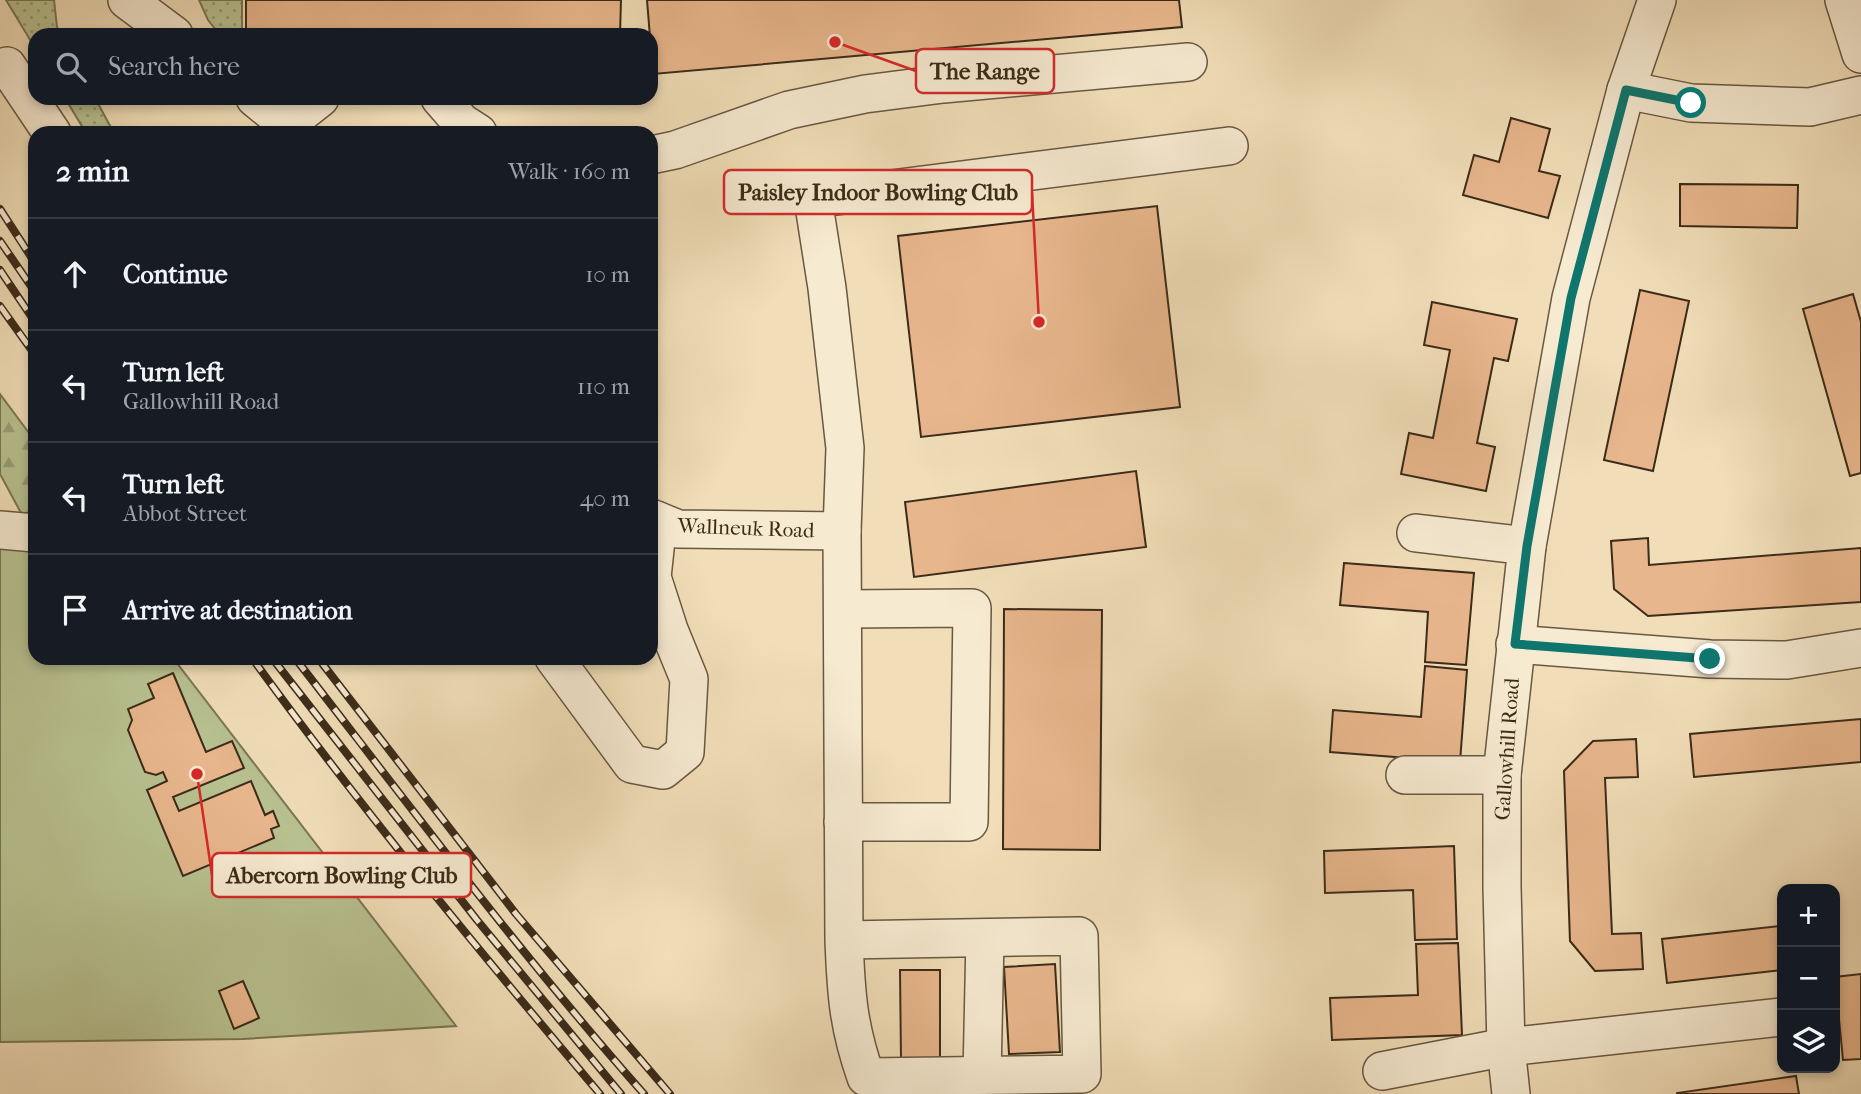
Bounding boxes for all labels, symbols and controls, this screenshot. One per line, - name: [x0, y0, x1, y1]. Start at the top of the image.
- search box: [28, 28, 658, 105]
- icon: search: [52, 48, 90, 86]
- callout: The Range: [916, 49, 1054, 93]
- text: Search here: [108, 51, 240, 82]
- text: The Range: [929, 58, 1041, 85]
- route start: [1675, 87, 1706, 118]
- text: 2 min: [56, 154, 129, 189]
- text: Walk · 160 m: [508, 158, 630, 185]
- callout: Paisley Indoor Bowling Club: [724, 170, 1032, 214]
- text: Paisley Indoor Bowling Club: [738, 179, 1018, 206]
- icon: ahead: [56, 255, 94, 293]
- text: Continue: [123, 259, 228, 290]
- text: 10 m: [585, 261, 630, 288]
- text: Turn left: [123, 357, 224, 388]
- icon: left: [56, 367, 94, 405]
- text: 110 m: [577, 373, 630, 400]
- text: Gallowhill Road: [123, 388, 279, 415]
- text: Turn left: [123, 469, 224, 500]
- icon: left: [56, 479, 94, 517]
- text: 40 m: [580, 485, 630, 512]
- text: Abbot Street: [123, 500, 247, 527]
- street label: Wallneuk Road: [676, 514, 815, 542]
- icon: arrive: [56, 591, 94, 629]
- text: Arrive at destination: [123, 595, 353, 626]
- route end: [1694, 643, 1725, 674]
- street label: Gallowhill Road: [1490, 676, 1524, 821]
- callout: Abercorn Bowling Club: [212, 853, 471, 897]
- text: Abercorn Bowling Club: [224, 862, 458, 889]
- map controls: [1777, 884, 1840, 1073]
- button: +: [1777, 884, 1840, 947]
- button: −: [1777, 947, 1840, 1010]
- button: layers: [1777, 1010, 1840, 1073]

